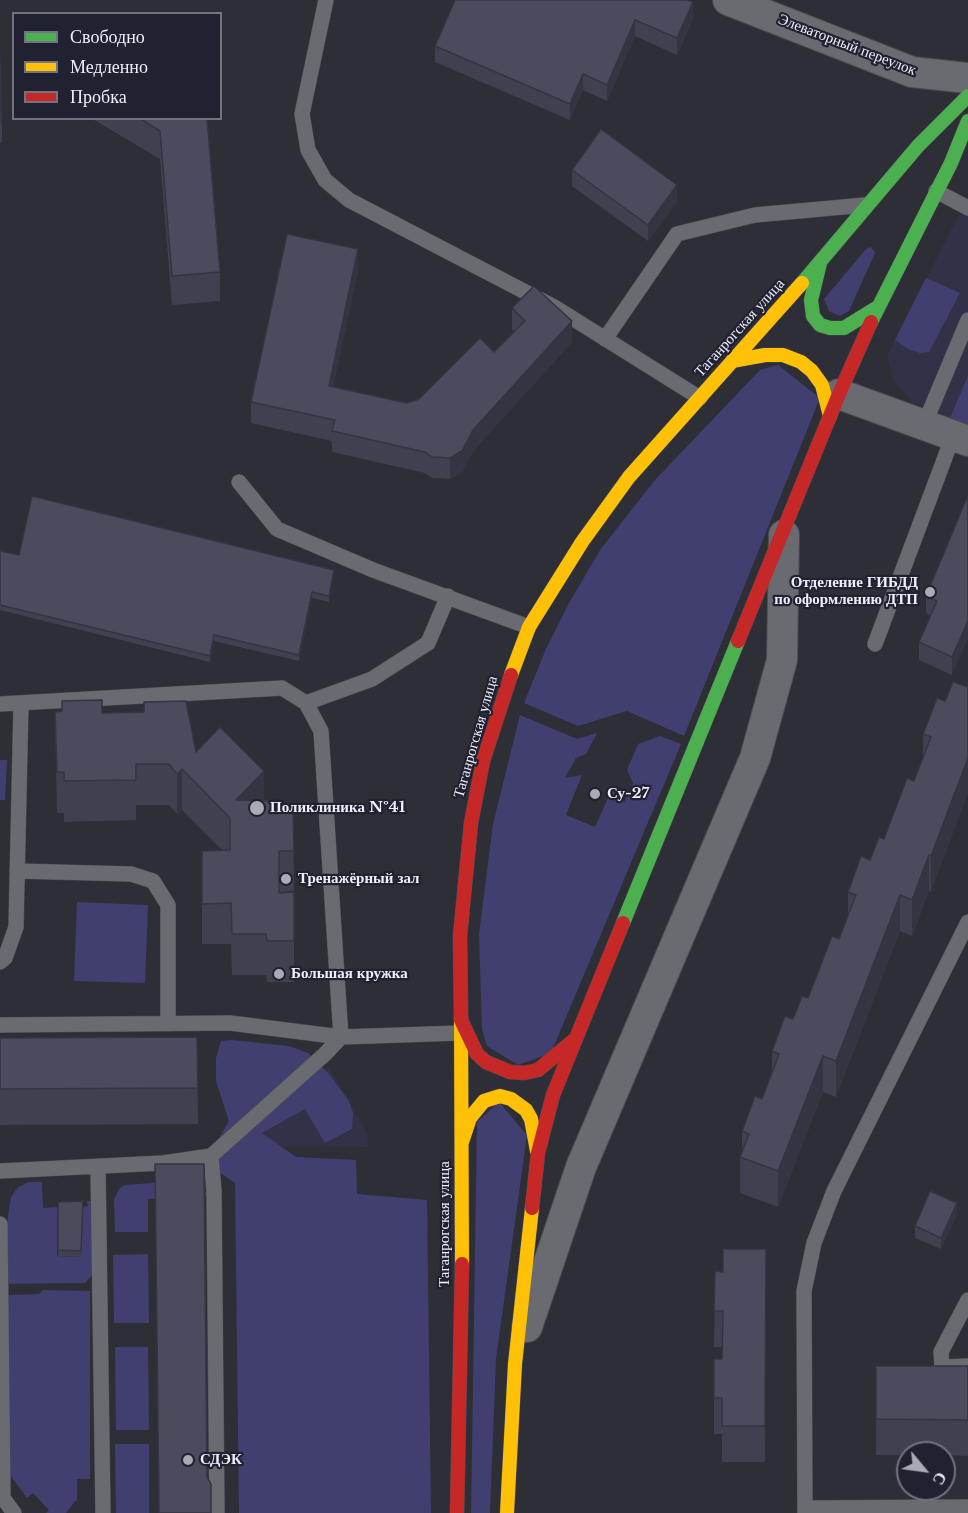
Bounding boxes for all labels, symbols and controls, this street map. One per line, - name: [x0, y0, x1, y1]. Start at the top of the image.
- street label: Элеваторный переулок: [775, 10, 919, 80]
- legend: [12, 12, 222, 120]
- text: Свободно: [70, 26, 145, 48]
- text: Медленно: [70, 56, 148, 78]
- text: Пробка: [70, 86, 127, 108]
- street label: Таганрогская улица: [691, 275, 789, 381]
- place label: Отделение ГИБДД по оформлению ДТП: [774, 574, 918, 609]
- marker: Отделение ГИБДД по оформлению ДТП: [923, 585, 937, 599]
- street label: Таганрогская улица: [450, 674, 502, 800]
- place label: Су-27: [607, 785, 649, 803]
- marker: Су-27: [588, 787, 602, 801]
- marker: Поликлиника №41: [248, 799, 266, 817]
- place label: Поликлиника №41: [270, 799, 405, 817]
- place label: Тренажёрный зал: [298, 870, 420, 888]
- marker: Тренажёрный зал: [279, 872, 293, 886]
- place label: Большая кружка: [291, 965, 408, 983]
- marker: Большая кружка: [272, 967, 286, 981]
- street label: Таганрогская улица: [436, 1161, 454, 1287]
- north arrow: [896, 1441, 956, 1501]
- place label: СДЭК: [200, 1451, 242, 1469]
- marker: СДЭК: [181, 1453, 195, 1467]
- text: С: [928, 1469, 952, 1489]

